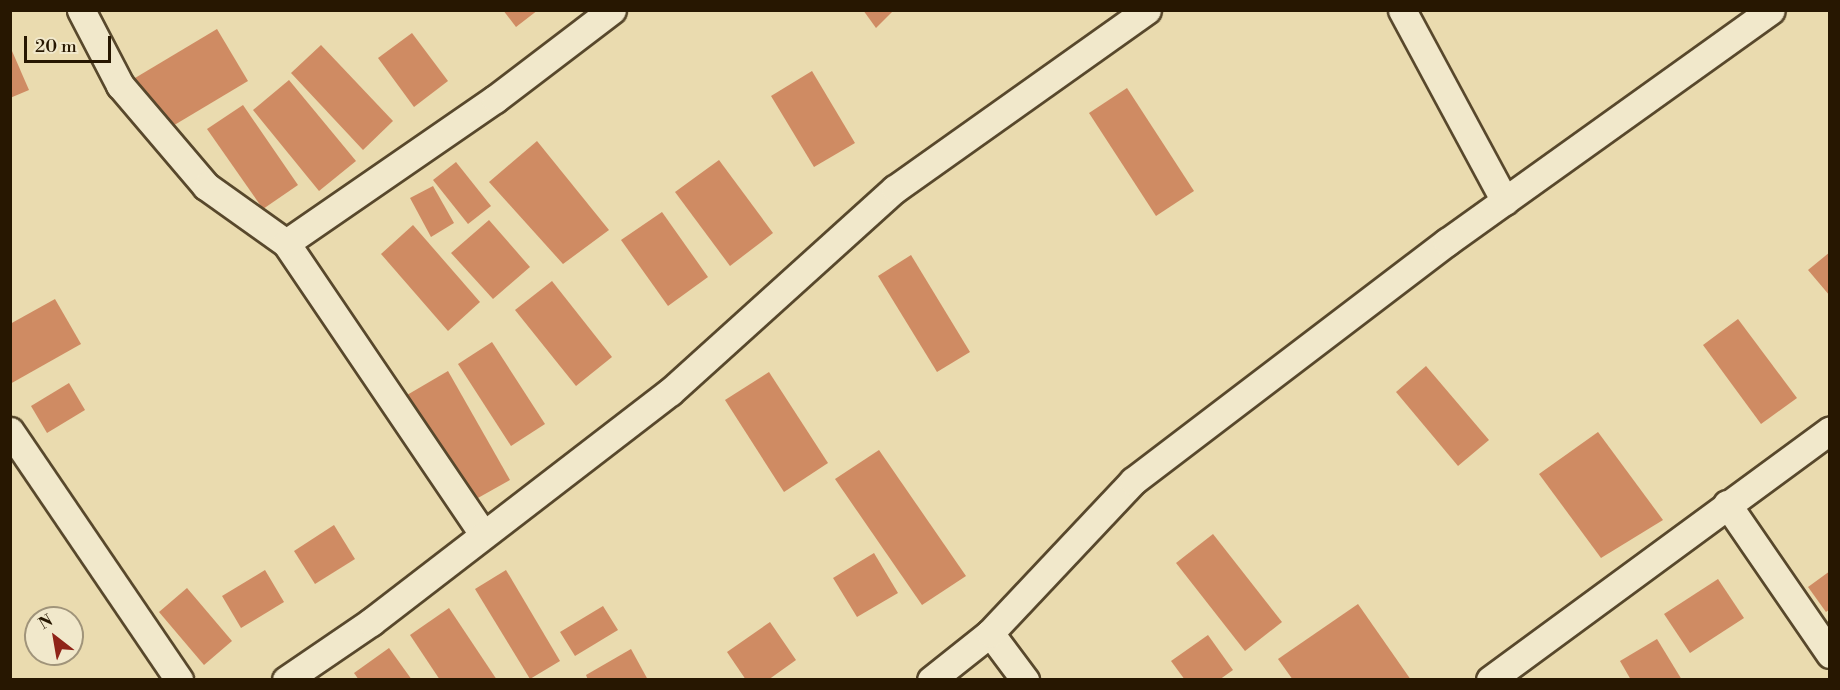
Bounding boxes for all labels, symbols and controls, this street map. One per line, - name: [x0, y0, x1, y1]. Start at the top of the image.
- scale bar: [27, 24, 114, 62]
- text: 20 m: [35, 35, 77, 58]
- north arrow: [24, 606, 84, 666]
- text: N: [35, 610, 56, 634]

